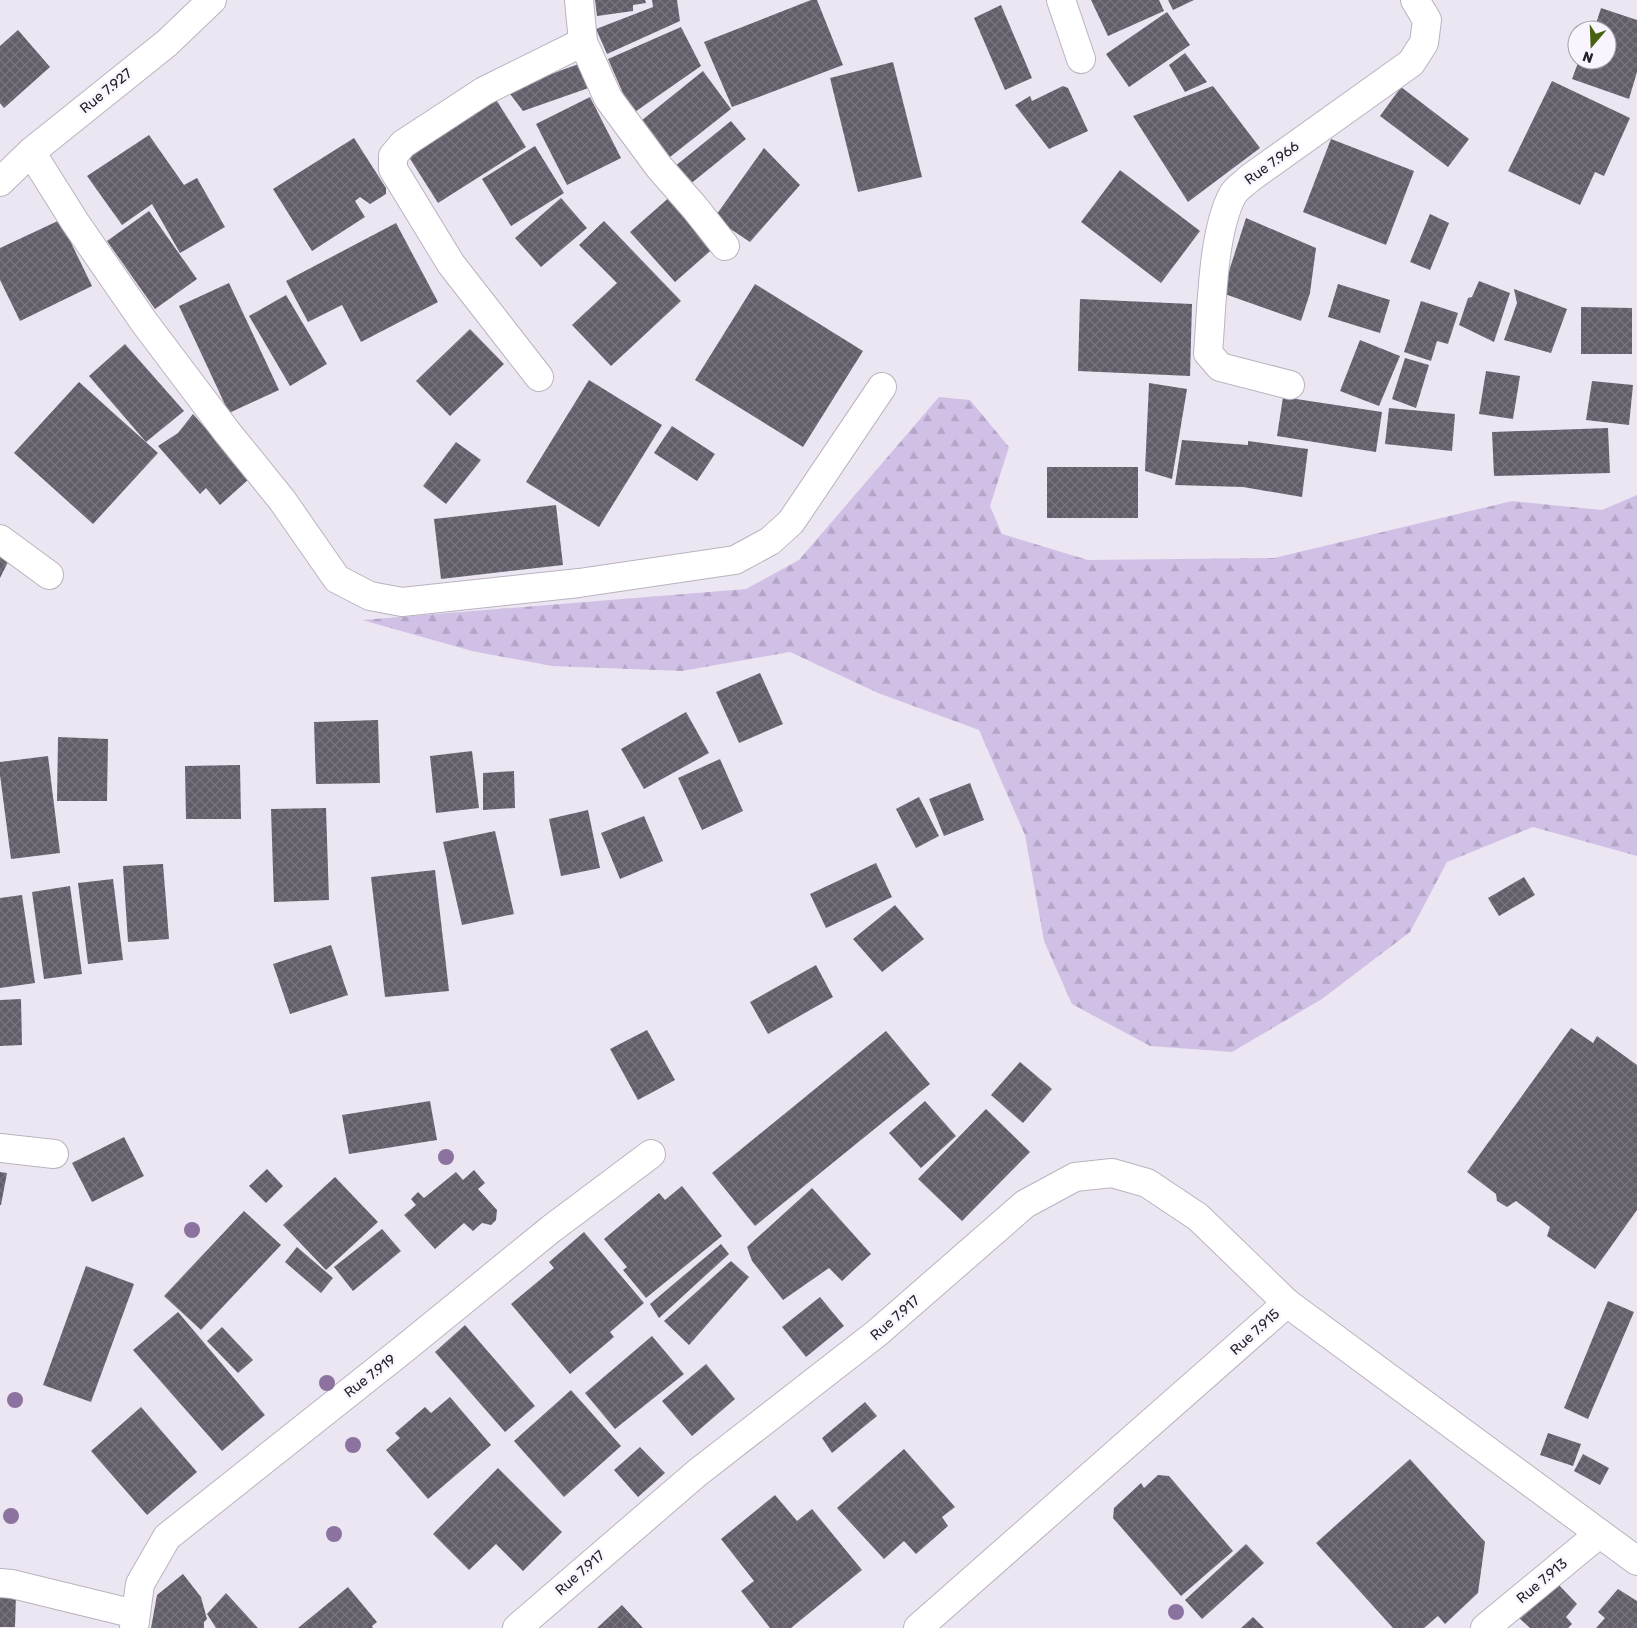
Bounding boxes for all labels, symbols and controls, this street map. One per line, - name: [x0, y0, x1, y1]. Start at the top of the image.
- north arrow: [1567, 20, 1617, 70]
- text: N: [1580, 47, 1595, 66]
- street label: Rue 7.927: [77, 65, 135, 117]
- street label: Rue 7.966: [1241, 138, 1303, 188]
- street label: Rue 7.917: [867, 1292, 923, 1344]
- street label: Rue 7.915: [1227, 1305, 1283, 1359]
- street label: Rue 7.919: [341, 1351, 399, 1401]
- street label: Rue 7.917: [552, 1547, 608, 1599]
- street label: Rue 7.913: [1513, 1555, 1571, 1607]

